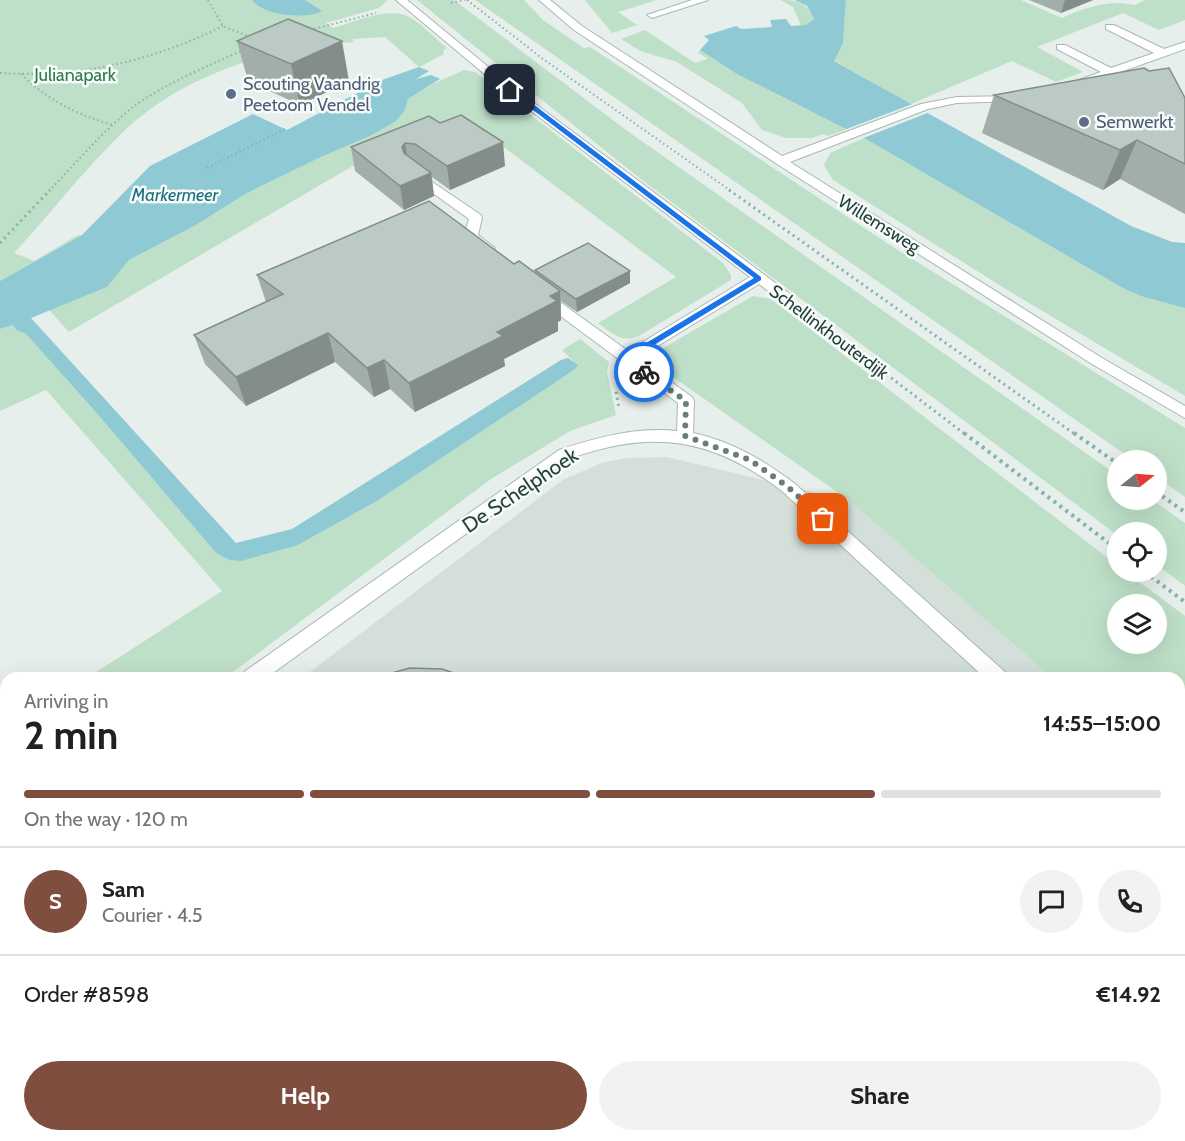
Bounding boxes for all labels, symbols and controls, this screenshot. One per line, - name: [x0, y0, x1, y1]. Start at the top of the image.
- park label: Julianapark: [33, 64, 117, 86]
- pin: [484, 64, 535, 115]
- place label: Scouting Vaandrig Peetoom Vendel: [243, 73, 381, 116]
- icon: home: [493, 73, 526, 106]
- marker: Scouting Vaandrig Peetoom Vendel: [224, 87, 238, 101]
- place label: Semwerkt: [1096, 111, 1173, 133]
- marker: Semwerkt: [1077, 115, 1091, 129]
- water label: Markermeer: [131, 184, 220, 206]
- street label: Willemsweg: [834, 190, 925, 258]
- street label: Schellinkhouterdijk: [765, 280, 894, 385]
- courier: [614, 342, 674, 402]
- icon: bike: [628, 356, 661, 389]
- street label: De Schelphoek: [457, 442, 583, 538]
- north arrow: [1107, 450, 1167, 510]
- map controls: [1107, 450, 1167, 654]
- pin: [797, 493, 848, 544]
- icon: bag: [806, 502, 839, 535]
- button: locate: [1107, 522, 1167, 582]
- button: layers: [1107, 594, 1167, 654]
- text: Arriving in: [24, 689, 108, 713]
- text: 14:55–15:00: [1043, 710, 1161, 737]
- text: 2 min: [24, 711, 118, 759]
- text: On the way · 120 m: [24, 807, 188, 831]
- button: chat: [1020, 870, 1083, 933]
- button: phone: [1098, 870, 1161, 933]
- text: Sam: [102, 876, 145, 903]
- text: S: [49, 888, 62, 915]
- text: Courier · 4.5: [102, 903, 203, 927]
- text: Order #8598: [24, 981, 149, 1008]
- text: €14.92: [1097, 981, 1161, 1008]
- button: Help: [24, 1061, 587, 1130]
- button: Share: [599, 1061, 1161, 1130]

